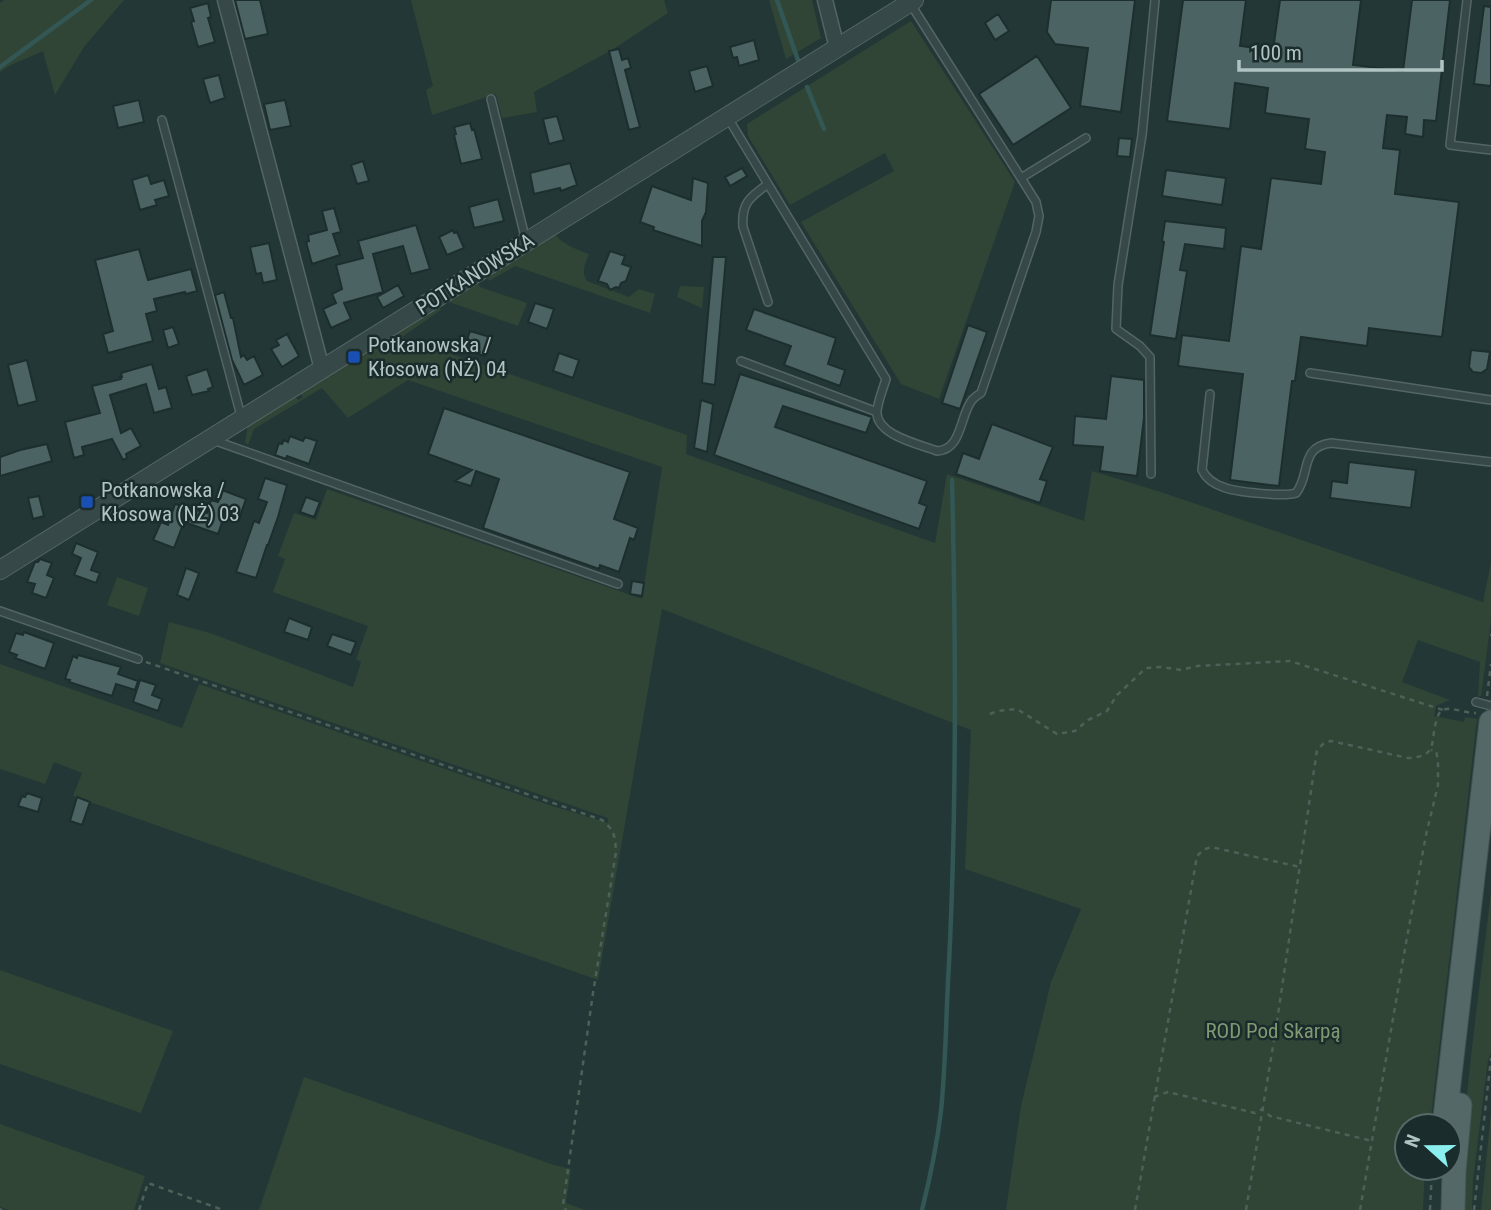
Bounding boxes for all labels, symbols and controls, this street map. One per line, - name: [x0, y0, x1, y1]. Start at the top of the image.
- scale bar: [1239, 28, 1442, 72]
- text: 100 m: [1250, 41, 1302, 65]
- street label: POTKANOWSKA: [412, 228, 538, 320]
- place label: Potkanowska / Kłosowa (NŻ) 04: [368, 333, 507, 381]
- marker: Potkanowska / Kłosowa (NŻ) 04: [346, 349, 362, 365]
- place label: Potkanowska / Kłosowa (NŻ) 03: [101, 478, 240, 526]
- marker: Potkanowska / Kłosowa (NŻ) 03: [79, 494, 95, 510]
- park label: ROD Pod Skarpą: [1205, 1019, 1341, 1043]
- north arrow: [1393, 1112, 1463, 1182]
- text: N: [1400, 1132, 1425, 1151]

